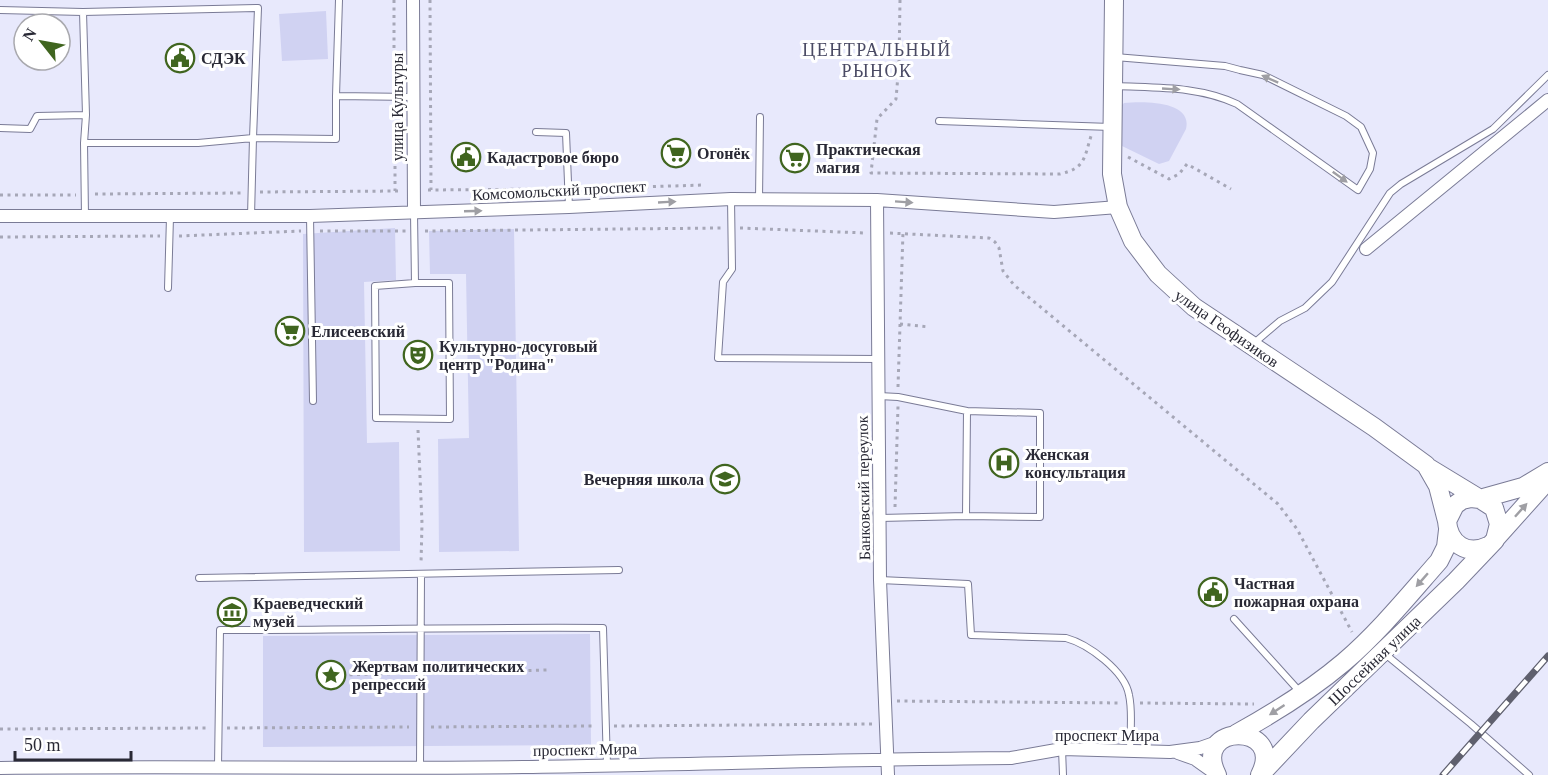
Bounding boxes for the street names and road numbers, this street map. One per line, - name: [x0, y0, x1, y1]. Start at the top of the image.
- street label: улица Культуры: [389, 53, 407, 161]
- street label: Комсомольский проспект: [472, 177, 646, 205]
- street label: улица Геофизиков: [1171, 286, 1282, 372]
- street label: Банковский переулок: [854, 415, 874, 560]
- street label: Шоссейная улица: [1325, 612, 1425, 709]
- street label: проспект Мира: [1055, 727, 1159, 745]
- street label: проспект Мира: [533, 740, 637, 760]

